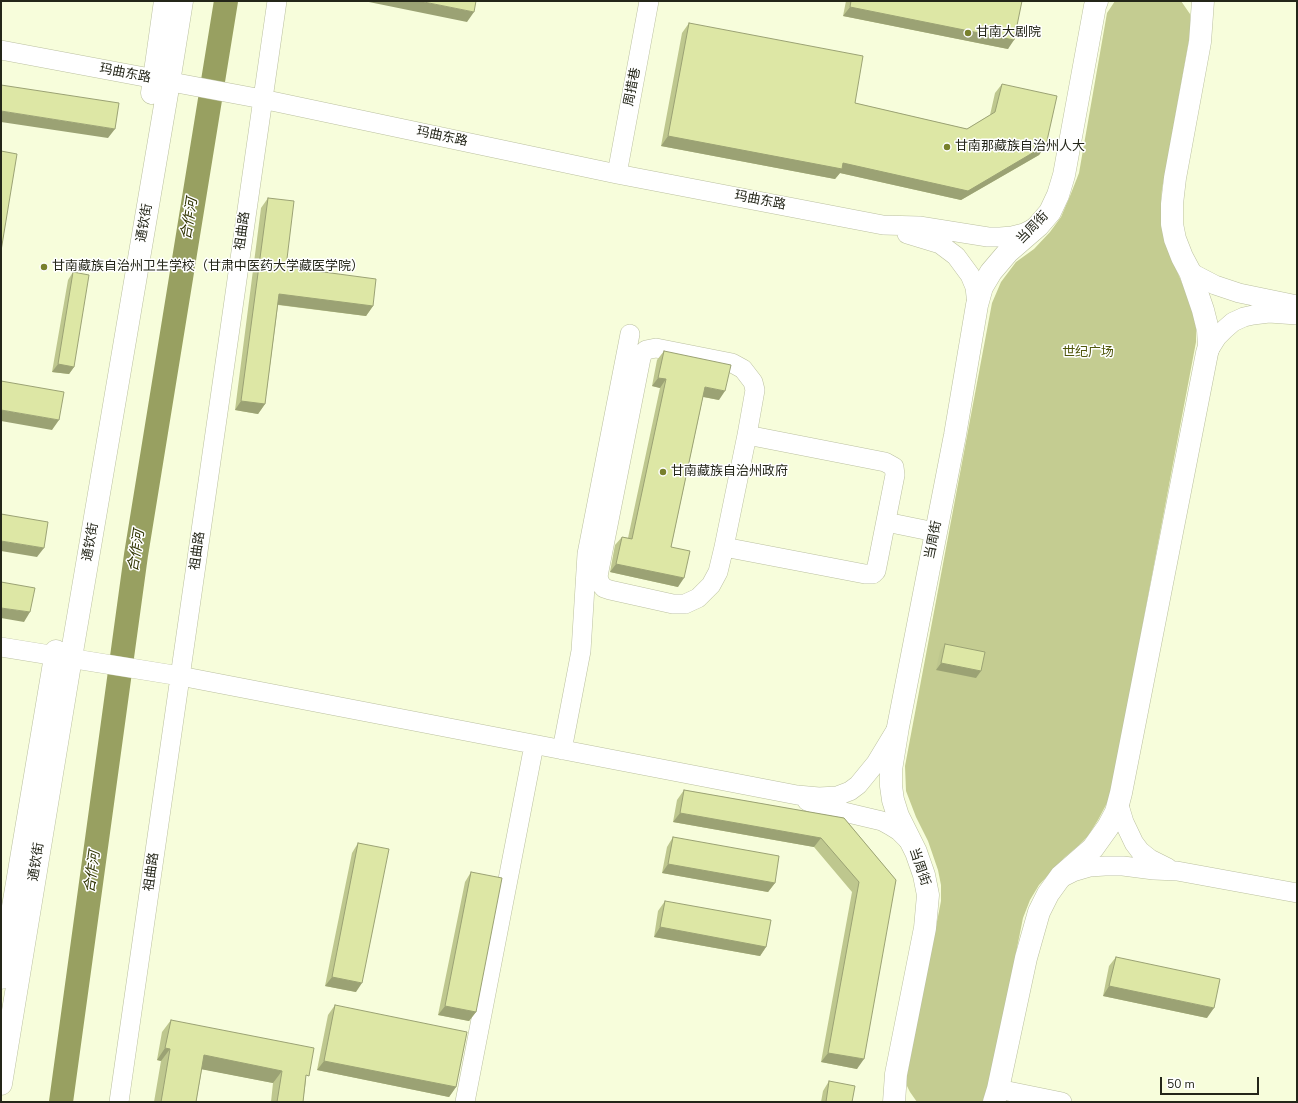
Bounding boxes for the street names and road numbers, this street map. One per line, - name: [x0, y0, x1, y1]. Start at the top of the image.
- street label: 玛曲东路: [98, 61, 152, 87]
- street label: 周措巷: [622, 66, 644, 108]
- street label: 玛曲东路: [415, 124, 469, 150]
- street label: 玛曲东路: [733, 188, 787, 214]
- street label: 通钦街: [134, 202, 156, 244]
- street label: 当周街: [1014, 209, 1052, 247]
- street label: 祖曲路: [233, 211, 253, 251]
- street label: 当周街: [923, 519, 945, 561]
- street label: 通钦街: [80, 521, 102, 563]
- street label: 祖曲路: [188, 531, 208, 571]
- street label: 通钦街: [26, 842, 48, 882]
- street label: 当周街: [905, 846, 933, 888]
- street label: 祖曲路: [142, 852, 162, 892]

